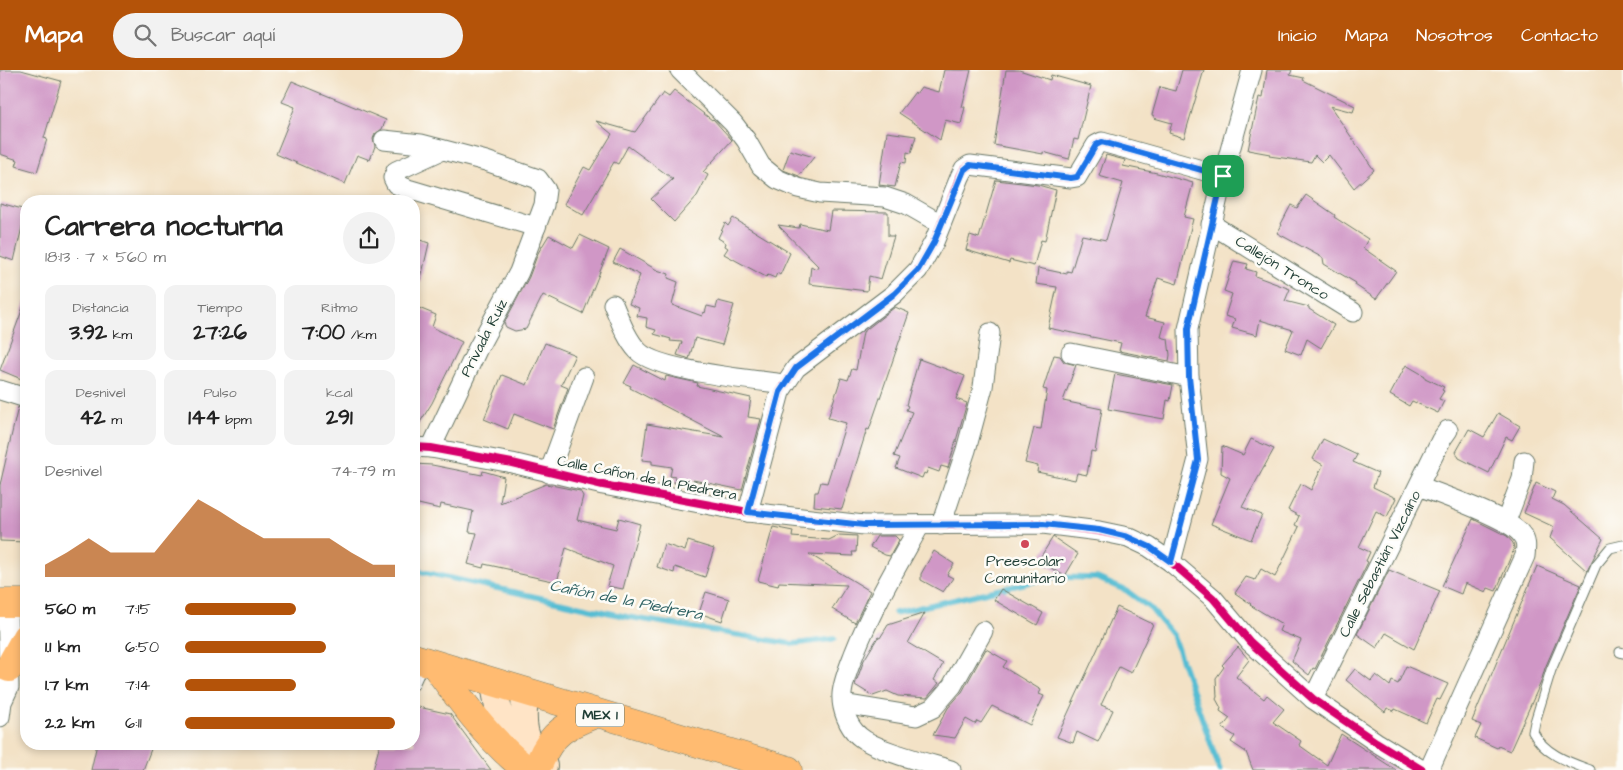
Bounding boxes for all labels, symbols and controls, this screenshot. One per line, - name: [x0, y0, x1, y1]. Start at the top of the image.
- search box: [113, 13, 463, 58]
- text: Mapa: [25, 18, 83, 52]
- icon: search: [131, 21, 159, 49]
- text: Buscar aquí: [171, 22, 275, 49]
- text: Inicio: [1278, 23, 1317, 48]
- text: Mapa: [1345, 23, 1388, 48]
- text: Nosotros: [1416, 23, 1493, 48]
- text: Contacto: [1521, 23, 1598, 48]
- pin: [1202, 155, 1244, 197]
- icon: arrive: [1209, 162, 1237, 190]
- text: Carrera nocturna: [45, 207, 283, 246]
- button: share: [343, 212, 395, 264]
- street label: Callejón Tronco: [1231, 231, 1333, 306]
- text: 18:13 · 7 × 560 m: [45, 246, 166, 268]
- street label: Privada Ruíz: [455, 295, 513, 381]
- text: Distancia: [73, 298, 129, 318]
- text: Tiempo: [198, 298, 242, 318]
- text: Ritmo: [321, 298, 358, 318]
- text: 3.92: [69, 318, 107, 347]
- text: 27:26: [193, 318, 247, 347]
- text: 7:00: [302, 318, 345, 347]
- text: km: [107, 325, 132, 345]
- text: /km: [345, 325, 377, 345]
- text: Desnivel: [76, 383, 126, 403]
- text: Pulso: [203, 383, 237, 403]
- text: kcal: [326, 383, 353, 403]
- text: 42: [79, 403, 106, 432]
- text: 144: [188, 403, 220, 432]
- text: 291: [326, 403, 353, 432]
- text: m: [106, 410, 122, 430]
- text: bpm: [220, 410, 252, 430]
- street label: Calle Cañon de la Piedrera: [555, 450, 739, 506]
- text: Desnivel: [45, 460, 102, 482]
- text: 74–79 m: [331, 460, 395, 482]
- street label: Calle Sebastián Vizcaíno: [1334, 486, 1426, 641]
- marker: Preescolar Comunitario: [1019, 538, 1031, 550]
- place label: Preescolar Comunitario: [985, 551, 1066, 589]
- water label: Cañón de la Piedrera: [548, 574, 705, 626]
- text: 560 m: [45, 598, 95, 620]
- text: 7:15: [125, 598, 151, 620]
- text: 1.1 km: [45, 636, 80, 658]
- text: 6:50: [125, 636, 159, 658]
- text: 1.7 km: [45, 674, 88, 696]
- text: 7:14: [125, 674, 150, 696]
- road number: MEX 1: [576, 704, 624, 726]
- text: 2.2 km: [45, 712, 94, 734]
- text: 6:11: [125, 712, 142, 734]

